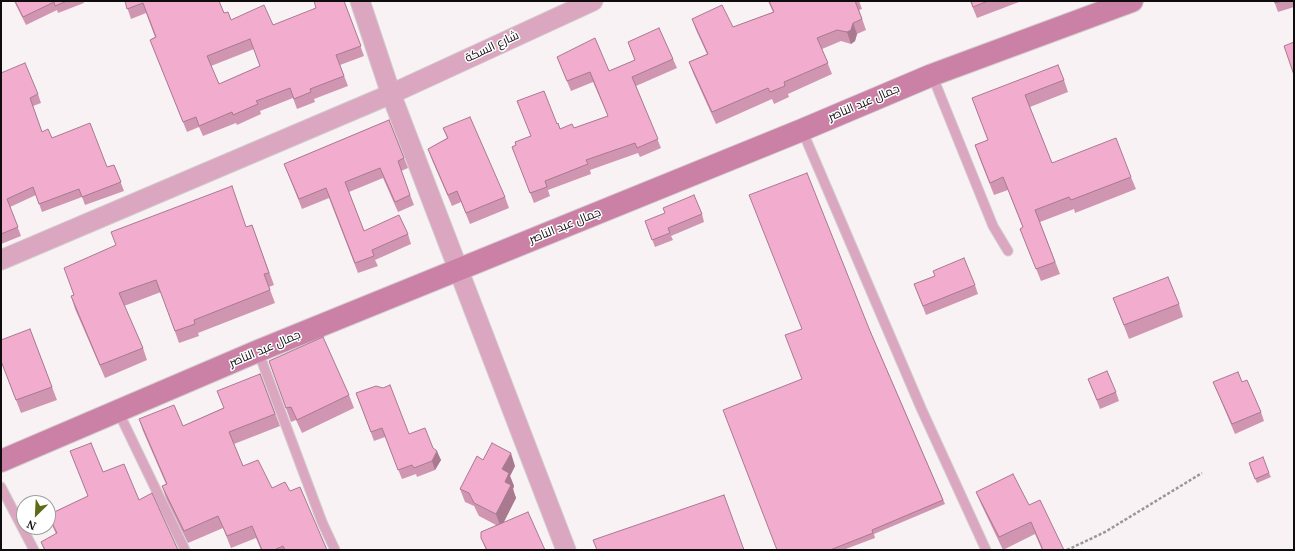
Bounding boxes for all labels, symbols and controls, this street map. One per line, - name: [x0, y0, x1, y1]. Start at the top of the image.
- street label: شارع السكة: [463, 28, 521, 66]
- street label: جمال عبد الناصر: [826, 81, 902, 125]
- street label: جمال عبد الناصر: [527, 205, 603, 247]
- street label: جمال عبد الناصر: [227, 327, 303, 371]
- north arrow: [16, 495, 56, 535]
- text: N: [24, 517, 38, 534]

